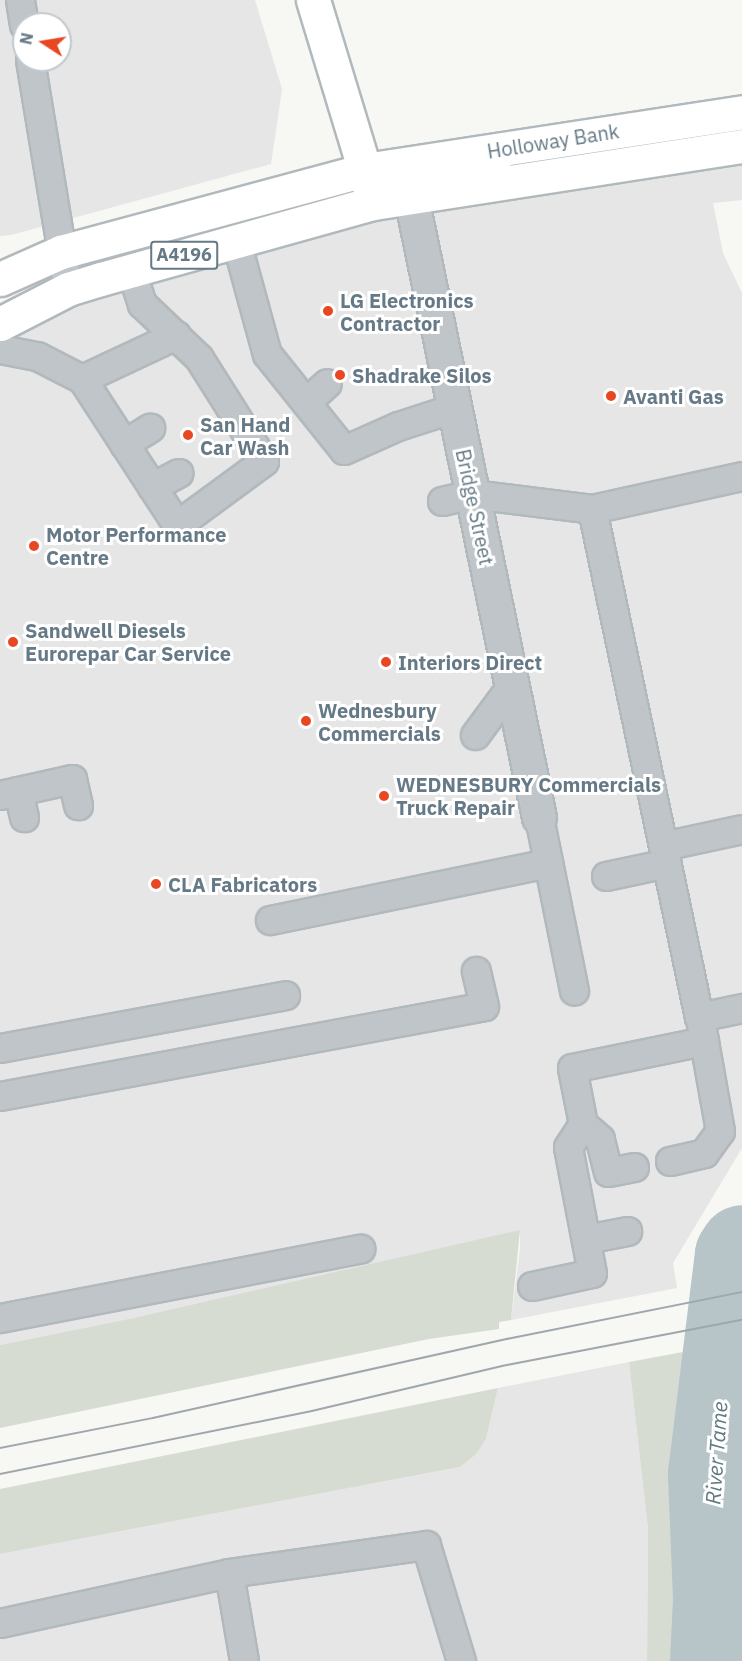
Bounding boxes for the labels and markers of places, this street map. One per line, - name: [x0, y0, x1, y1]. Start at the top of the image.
- place label: LG Electronics Contractor: [340, 288, 474, 335]
- marker: LG Electronics Contractor: [321, 304, 335, 318]
- place label: Shadrake Silos: [352, 363, 492, 387]
- marker: Shadrake Silos: [333, 368, 347, 382]
- place label: Avanti Gas: [623, 384, 724, 408]
- marker: Avanti Gas: [604, 389, 618, 403]
- place label: San Hand Car Wash: [200, 412, 290, 459]
- marker: San Hand Car Wash: [181, 428, 195, 442]
- place label: Motor Performance Centre: [46, 522, 227, 569]
- marker: Motor Performance Centre: [27, 539, 41, 553]
- place label: Sandwell Diesels Eurorepar Car Service: [25, 618, 231, 665]
- marker: Sandwell Diesels Eurorepar Car Service: [6, 635, 20, 649]
- place label: Interiors Direct: [398, 650, 542, 674]
- marker: Interiors Direct: [379, 655, 393, 669]
- place label: Wednesbury Commercials: [318, 698, 441, 745]
- marker: Wednesbury Commercials: [299, 714, 313, 728]
- place label: WEDNESBURY Commercials Truck Repair: [396, 772, 661, 819]
- marker: WEDNESBURY Commercials Truck Repair: [377, 789, 391, 803]
- place label: CLA Fabricators: [168, 872, 317, 896]
- marker: CLA Fabricators: [149, 877, 163, 891]

